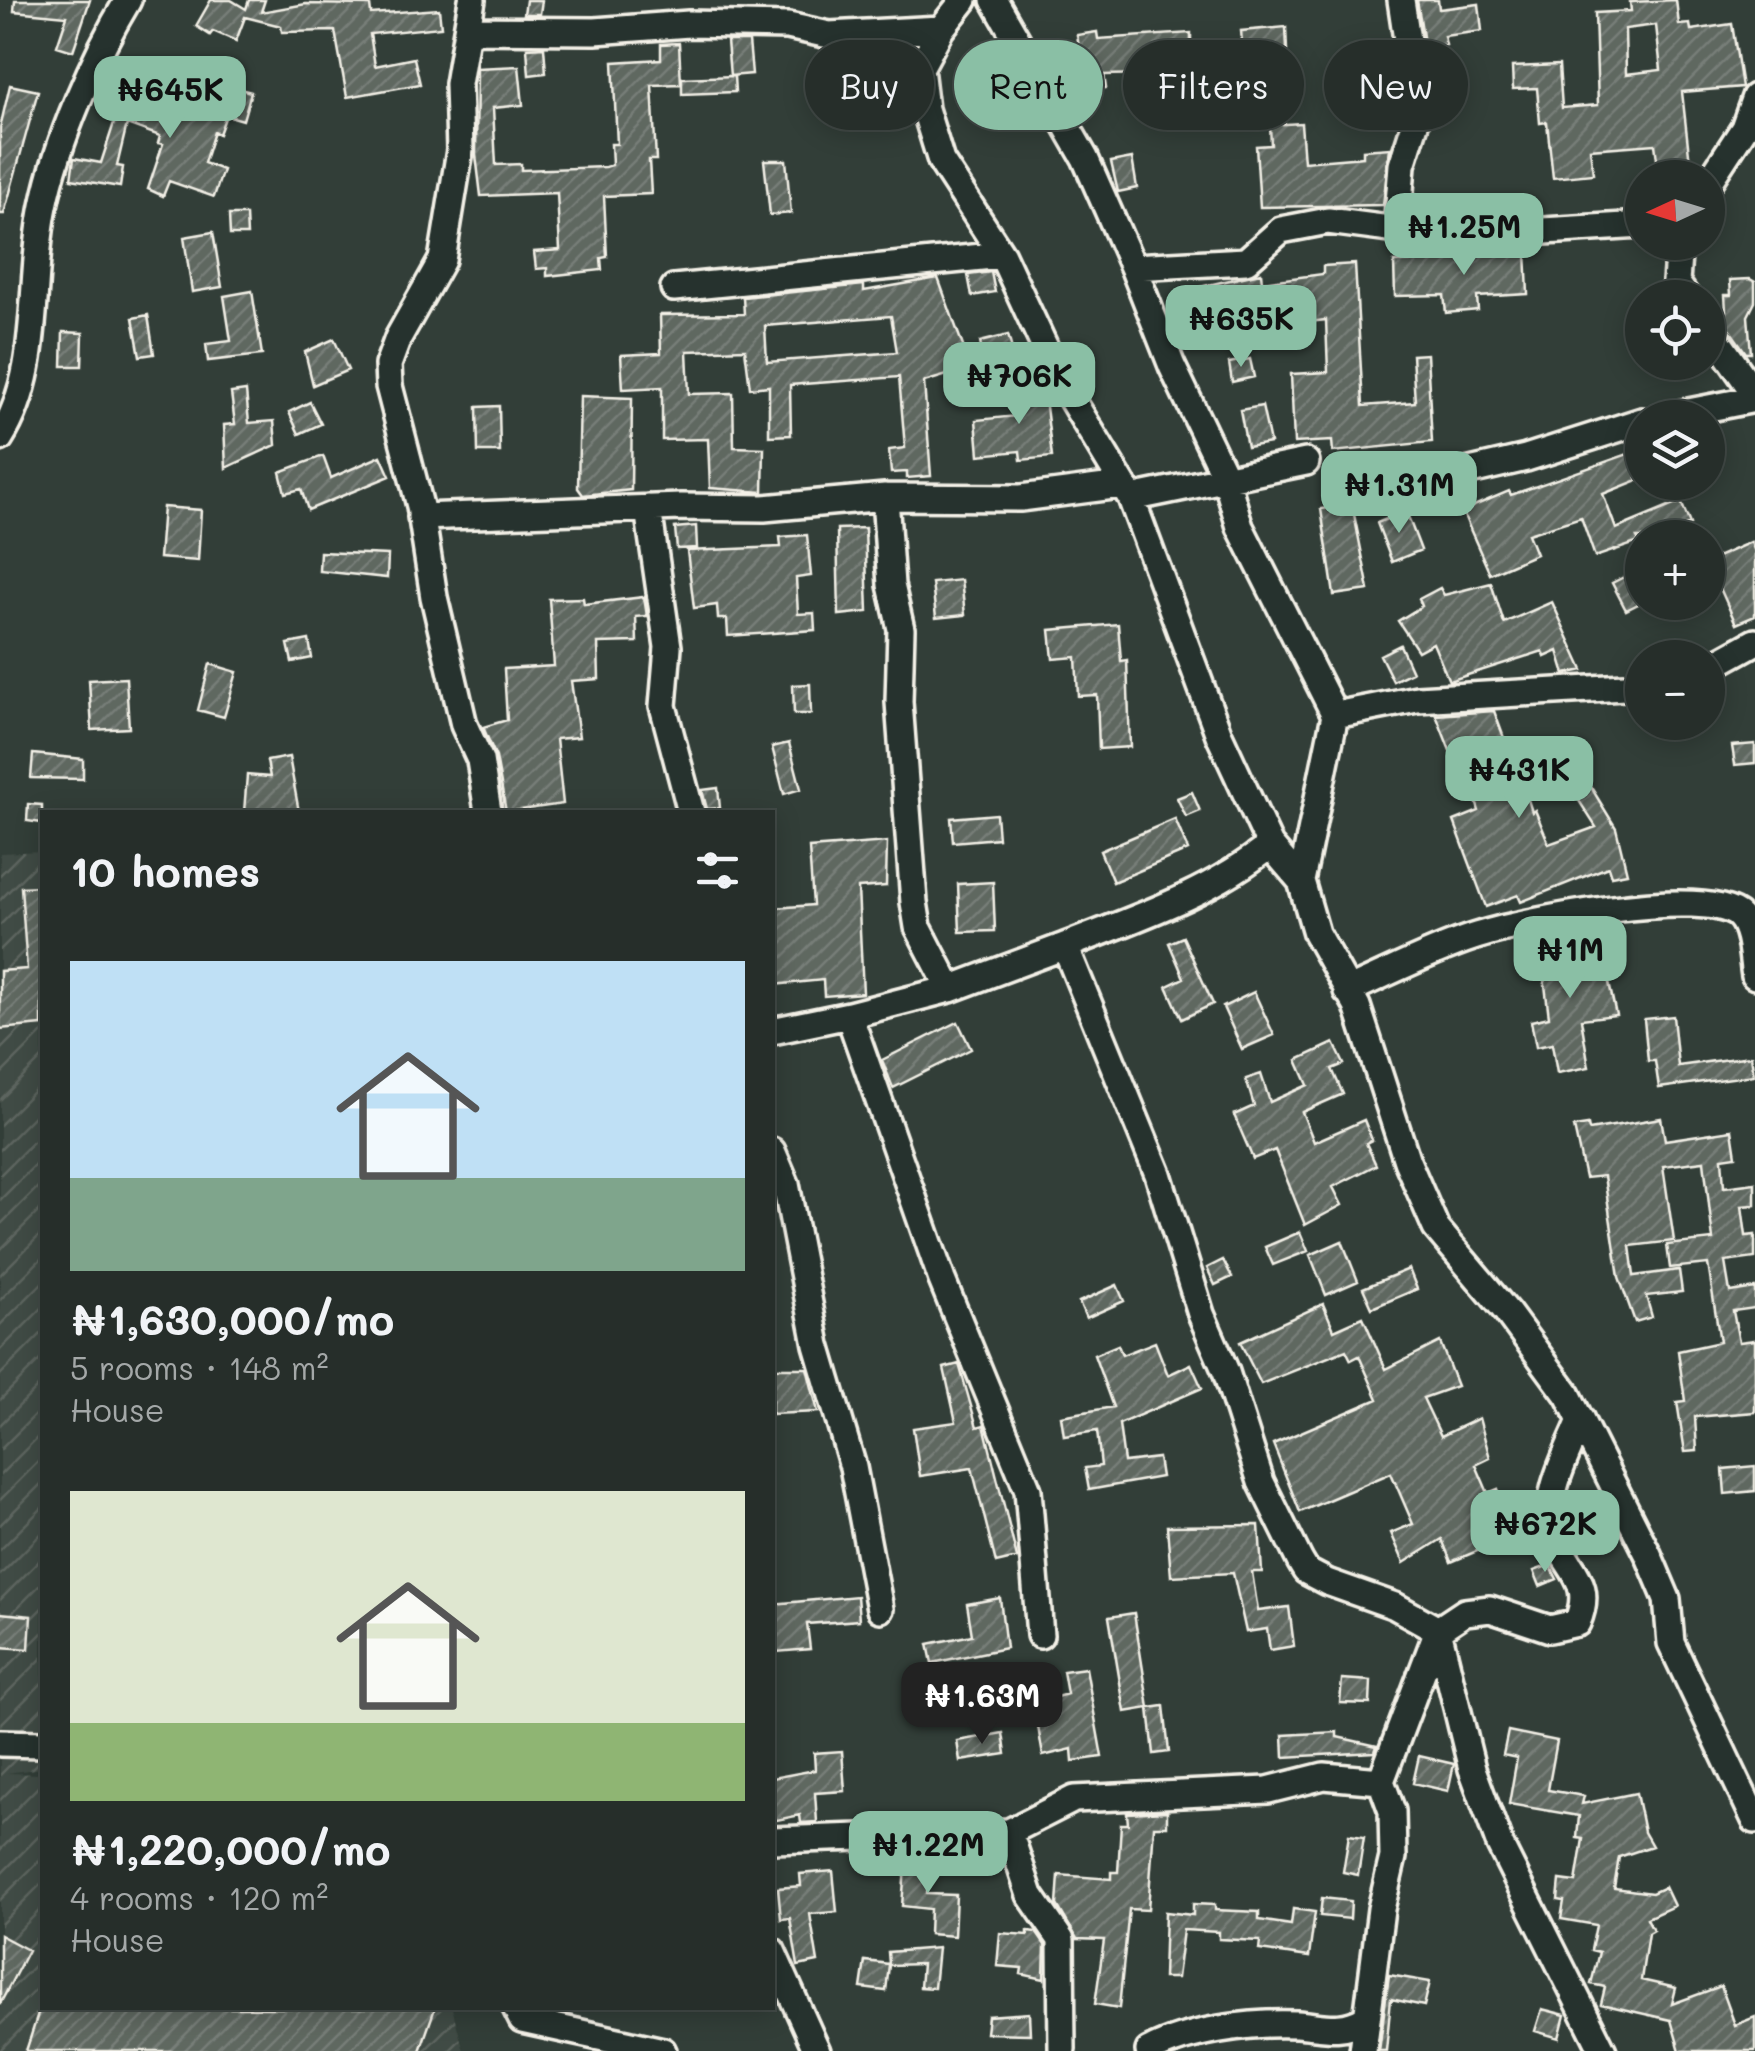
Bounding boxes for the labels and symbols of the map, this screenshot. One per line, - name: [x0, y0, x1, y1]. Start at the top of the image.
- pin: ₦645K: [100, 56, 240, 141]
- north arrow: [1625, 160, 1725, 260]
- pin: ₦1.25M: [1383, 193, 1545, 278]
- pin: ₦635K: [1171, 285, 1311, 370]
- pin: ₦706K: [949, 342, 1089, 427]
- pin: ₦1.31M: [1318, 451, 1480, 536]
- pin: ₦431K: [1449, 736, 1589, 821]
- pin: ₦1M: [1522, 916, 1618, 1001]
- pin: ₦672K: [1475, 1490, 1615, 1575]
- pin: ₦1.63M: [901, 1662, 1063, 1747]
- pin: ₦1.22M: [847, 1811, 1009, 1896]

